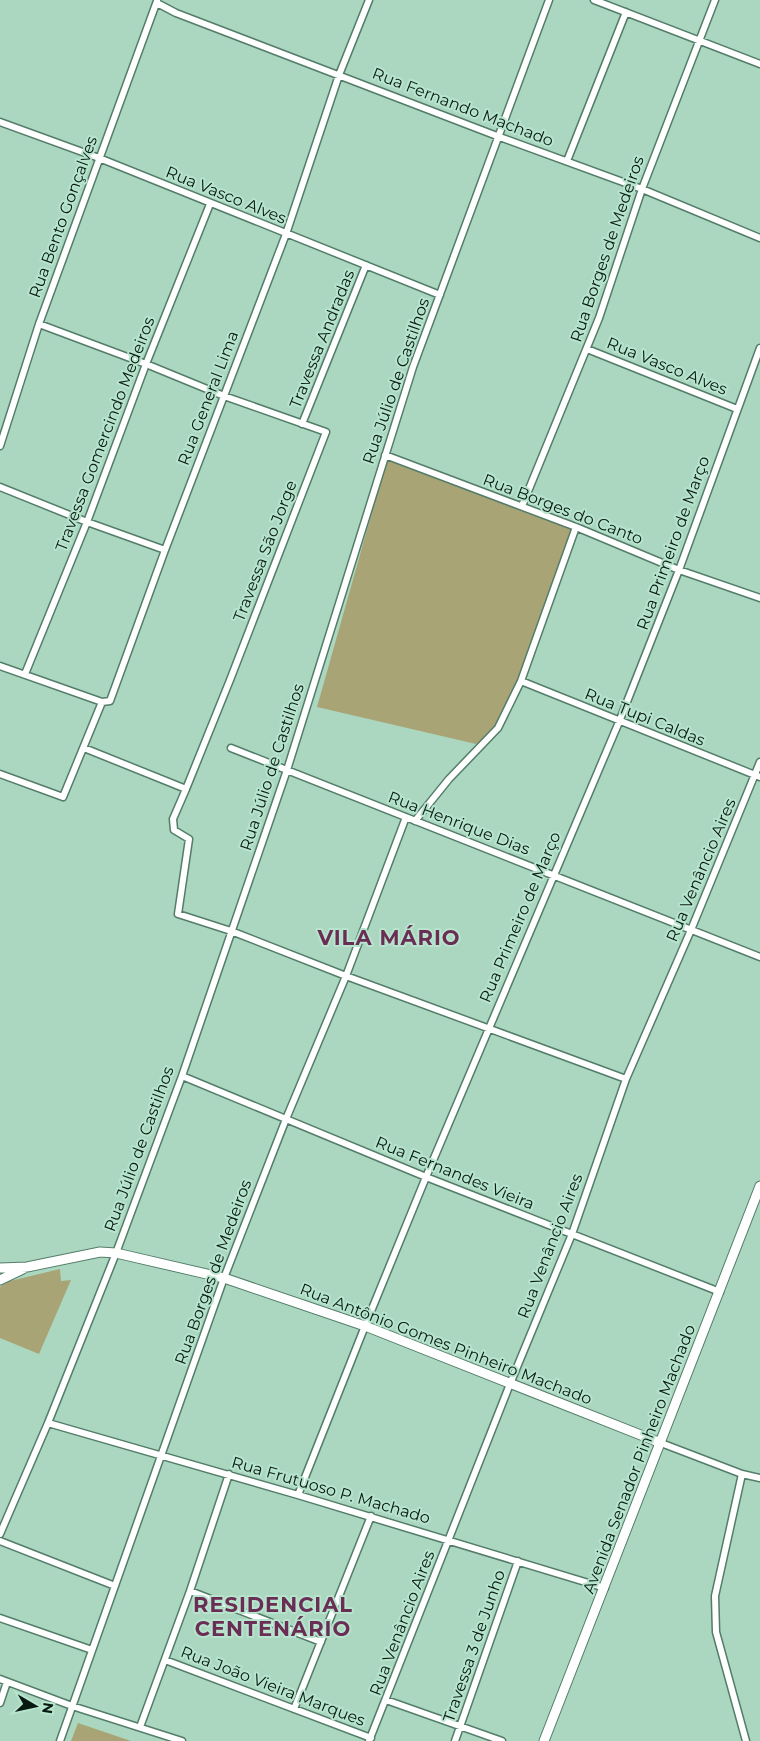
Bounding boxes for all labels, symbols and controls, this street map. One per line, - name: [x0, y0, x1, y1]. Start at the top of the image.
- street label: Rua Fernando Machado: [370, 64, 556, 150]
- street label: Rua Bento Gonçalves: [25, 133, 101, 300]
- street label: Rua Borges de Medeiros: [566, 153, 648, 344]
- street label: Rua Vasco Alves: [163, 162, 289, 228]
- street label: Travessa Andradas: [286, 267, 359, 411]
- street label: Rua Júlio de Castilhos: [359, 295, 433, 467]
- street label: Travessa Gomercindo Medeiros: [51, 314, 159, 554]
- street label: Rua General Lima: [174, 328, 242, 468]
- street label: Rua Vasco Alves: [604, 333, 730, 399]
- street label: Rua Primeiro de Março: [633, 453, 713, 633]
- street label: Rua Borges do Canto: [480, 470, 646, 548]
- street label: Travessa São Jorge: [229, 478, 301, 624]
- street label: Rua Júlio de Castilhos: [236, 681, 308, 853]
- street label: Rua Tupi Caldas: [582, 684, 708, 750]
- street label: Rua Henrique Dias: [385, 787, 533, 859]
- street label: Rua Venâncio Aires: [662, 795, 740, 945]
- street label: Rua Primeiro de Março: [475, 829, 565, 1005]
- district label: VILA MÁRIO: [316, 925, 461, 950]
- street label: Rua Júlio de Castilhos: [100, 1064, 178, 1234]
- street label: Rua Fernandes Vieira: [373, 1132, 537, 1214]
- street label: Rua Venâncio Aires: [514, 1171, 587, 1321]
- street label: Rua Borges de Medeiros: [171, 1177, 255, 1367]
- street label: Rua Antônio Gomes Pinheiro Machado: [297, 1279, 595, 1409]
- street label: Avenida Senador Pinheiro Machado: [579, 1322, 699, 1596]
- street label: Rua Frutuoso P. Machado: [229, 1453, 433, 1527]
- street label: Rua Venâncio Aires: [366, 1548, 439, 1698]
- street label: Travessa 3 de Junho: [439, 1567, 509, 1725]
- district label: RESIDENCIAL CENTENÁRIO: [193, 1592, 353, 1641]
- street label: Rua João Vieira Marques: [178, 1642, 368, 1730]
- north arrow: [10, 1681, 60, 1731]
- text: N: [38, 1701, 58, 1715]

